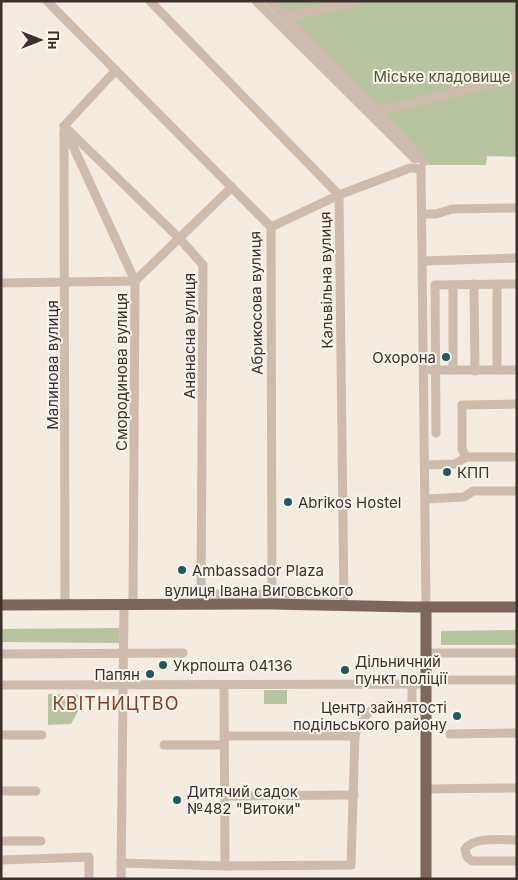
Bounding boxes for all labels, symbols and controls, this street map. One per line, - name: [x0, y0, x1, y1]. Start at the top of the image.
- north arrow: [15, 15, 65, 65]
- text: Пн: [45, 30, 62, 50]
- park label: Міське кладовище: [374, 67, 510, 86]
- street label: Кальвільна вулиця: [315, 211, 337, 349]
- street label: Абрикосова вулиця: [245, 231, 267, 375]
- street label: Ананасна вулиця: [180, 273, 199, 399]
- street label: Смородинова вулиця: [112, 293, 131, 451]
- street label: Малинова вулиця: [43, 300, 62, 430]
- place label: Охорона: [372, 348, 436, 367]
- marker: Охорона: [440, 351, 452, 363]
- place label: КПП: [457, 463, 489, 482]
- marker: КПП: [441, 466, 453, 478]
- place label: Abrikos Hostel: [298, 493, 401, 512]
- marker: Abrikos Hostel: [282, 496, 294, 508]
- place label: Ambassador Plaza: [192, 561, 324, 580]
- marker: Ambassador Plaza: [176, 564, 188, 576]
- street label: вулиця Івана Виговського: [164, 581, 354, 600]
- place label: Дільничний пункт поліції: [355, 652, 448, 688]
- place label: Укрпошта 04136: [173, 656, 292, 675]
- marker: Укрпошта 04136: [157, 659, 169, 671]
- marker: Дільничний пункт поліції: [339, 664, 351, 676]
- place label: Папян: [94, 665, 140, 684]
- marker: Папян: [144, 668, 156, 680]
- district label: КВІТНИЦТВО: [53, 693, 179, 714]
- place label: Центр зайнятості подільського району: [293, 698, 448, 734]
- marker: Центр зайнятості подільського району: [451, 710, 463, 722]
- place label: Дитячий садок №482 "Витоки": [187, 782, 301, 818]
- marker: Дитячий садок №482 "Витоки": [171, 794, 183, 806]

